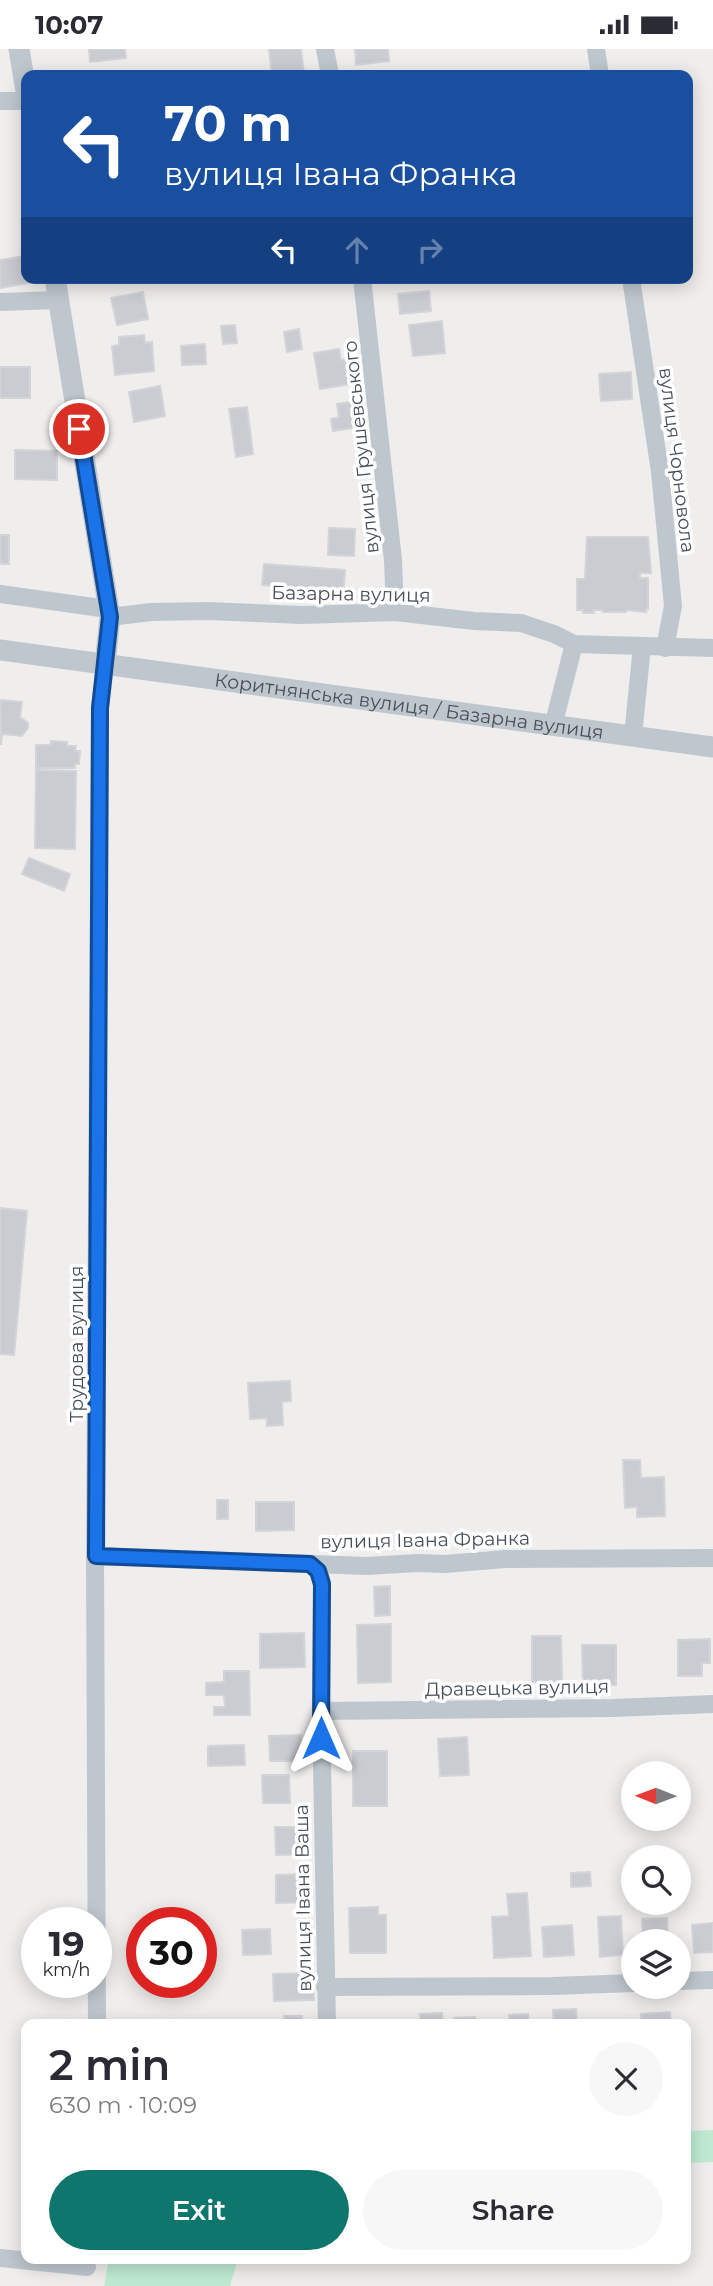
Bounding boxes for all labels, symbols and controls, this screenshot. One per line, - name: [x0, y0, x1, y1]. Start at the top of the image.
- text: 10:07: [35, 9, 103, 41]
- text: 70 m: [164, 94, 292, 153]
- icon: left: [49, 98, 140, 189]
- text: вулиця Івана Франка: [164, 154, 518, 193]
- icon: left: [265, 231, 303, 269]
- icon: ahead: [338, 231, 376, 269]
- icon: right: [411, 231, 449, 269]
- street label: вулиця Грушевського: [338, 339, 384, 555]
- street label: вулиця Чорновола: [654, 366, 700, 554]
- pin: [49, 399, 109, 459]
- icon: arrive: [60, 410, 98, 448]
- street label: Базарна вулиця: [271, 581, 431, 607]
- street label: Коритнянська вулиця / Базарна вулиця: [213, 668, 605, 744]
- street label: Трудова вулиця: [65, 1265, 88, 1423]
- street label: вулиця Івана Франка: [320, 1527, 530, 1553]
- street label: Дравецька вулиця: [425, 1675, 609, 1701]
- position arrow: [284, 1701, 358, 1775]
- north arrow: [621, 1761, 691, 1831]
- map controls: [621, 1761, 691, 1999]
- street label: вулиця Івана Ваша: [290, 1804, 316, 1992]
- button: search: [621, 1845, 691, 1915]
- speed limit sign: 30: [126, 1907, 217, 1998]
- text: 19: [48, 1922, 85, 1965]
- button: layers: [621, 1929, 691, 1999]
- text: km/h: [42, 1959, 91, 1981]
- text: 2 min: [49, 2039, 170, 2091]
- button: close: [589, 2042, 663, 2116]
- text: 630 m · 10:09: [49, 2091, 197, 2119]
- button: Exit: [49, 2170, 349, 2250]
- button: Share: [363, 2170, 663, 2250]

